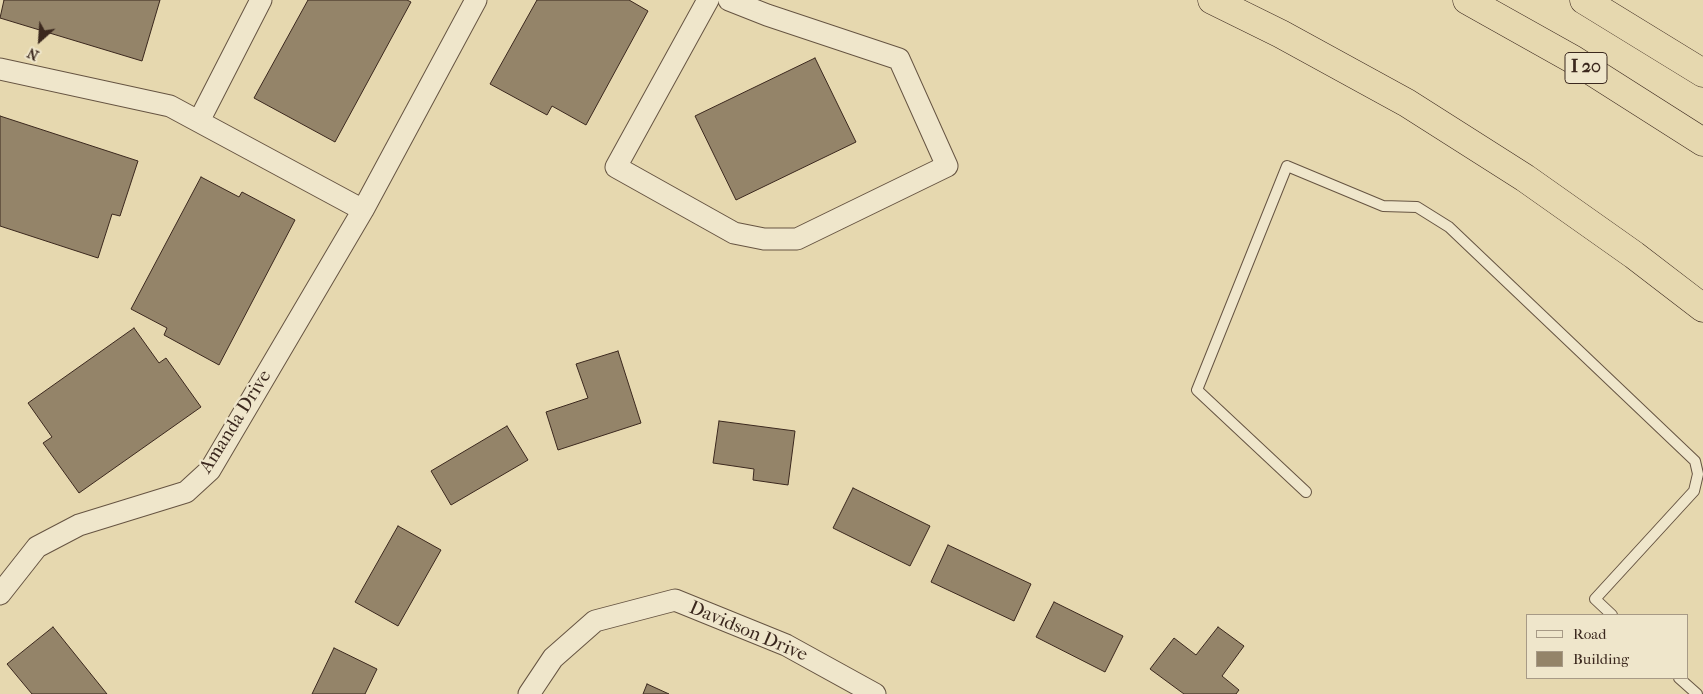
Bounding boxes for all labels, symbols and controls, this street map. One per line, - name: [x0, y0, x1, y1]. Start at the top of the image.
- north arrow: [15, 15, 65, 65]
- text: N: [25, 44, 42, 64]
- road number: I 20: [1565, 52, 1607, 84]
- street label: Amanda Drive: [195, 366, 277, 478]
- street label: Davidson Drive: [685, 597, 811, 667]
- legend: [1526, 614, 1688, 679]
- text: Road: [1573, 625, 1606, 643]
- text: Building: [1573, 650, 1629, 668]

